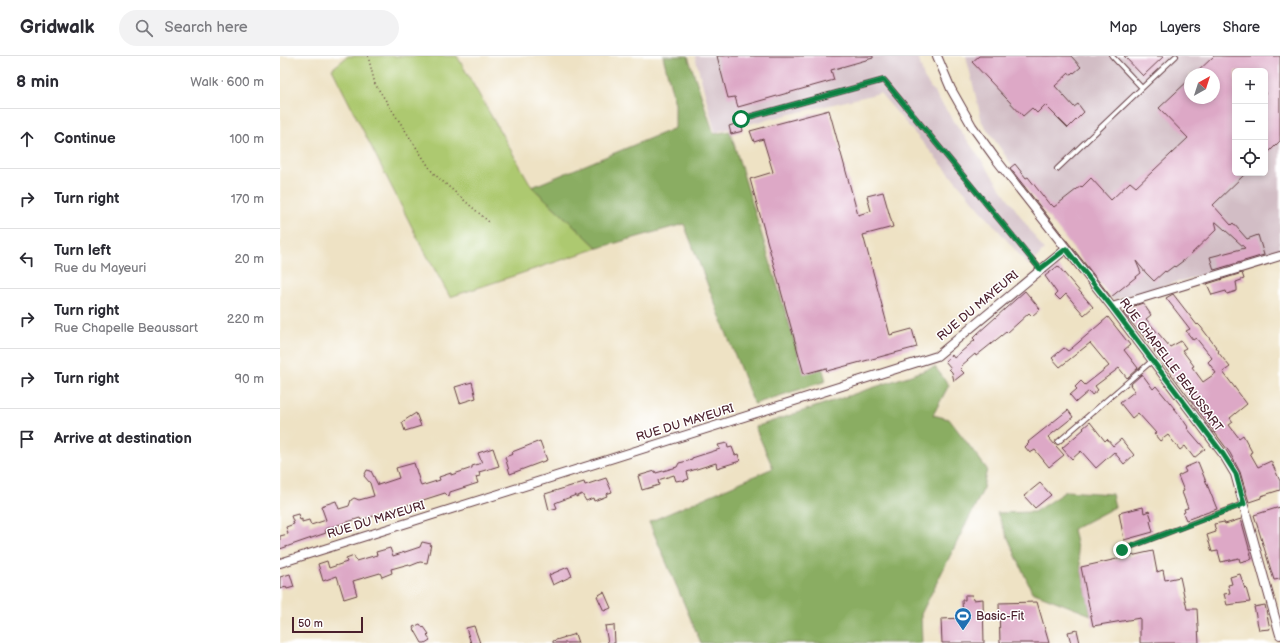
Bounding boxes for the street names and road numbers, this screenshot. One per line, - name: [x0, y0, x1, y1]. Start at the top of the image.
- street label: RUE DU MAYEURI: [934, 267, 1022, 344]
- street label: RUE CHAPELLE BEAUSSART: [1116, 295, 1227, 435]
- street label: RUE DU MAYEURI: [634, 401, 736, 445]
- street label: RUE DU MAYEURI: [325, 498, 427, 542]

